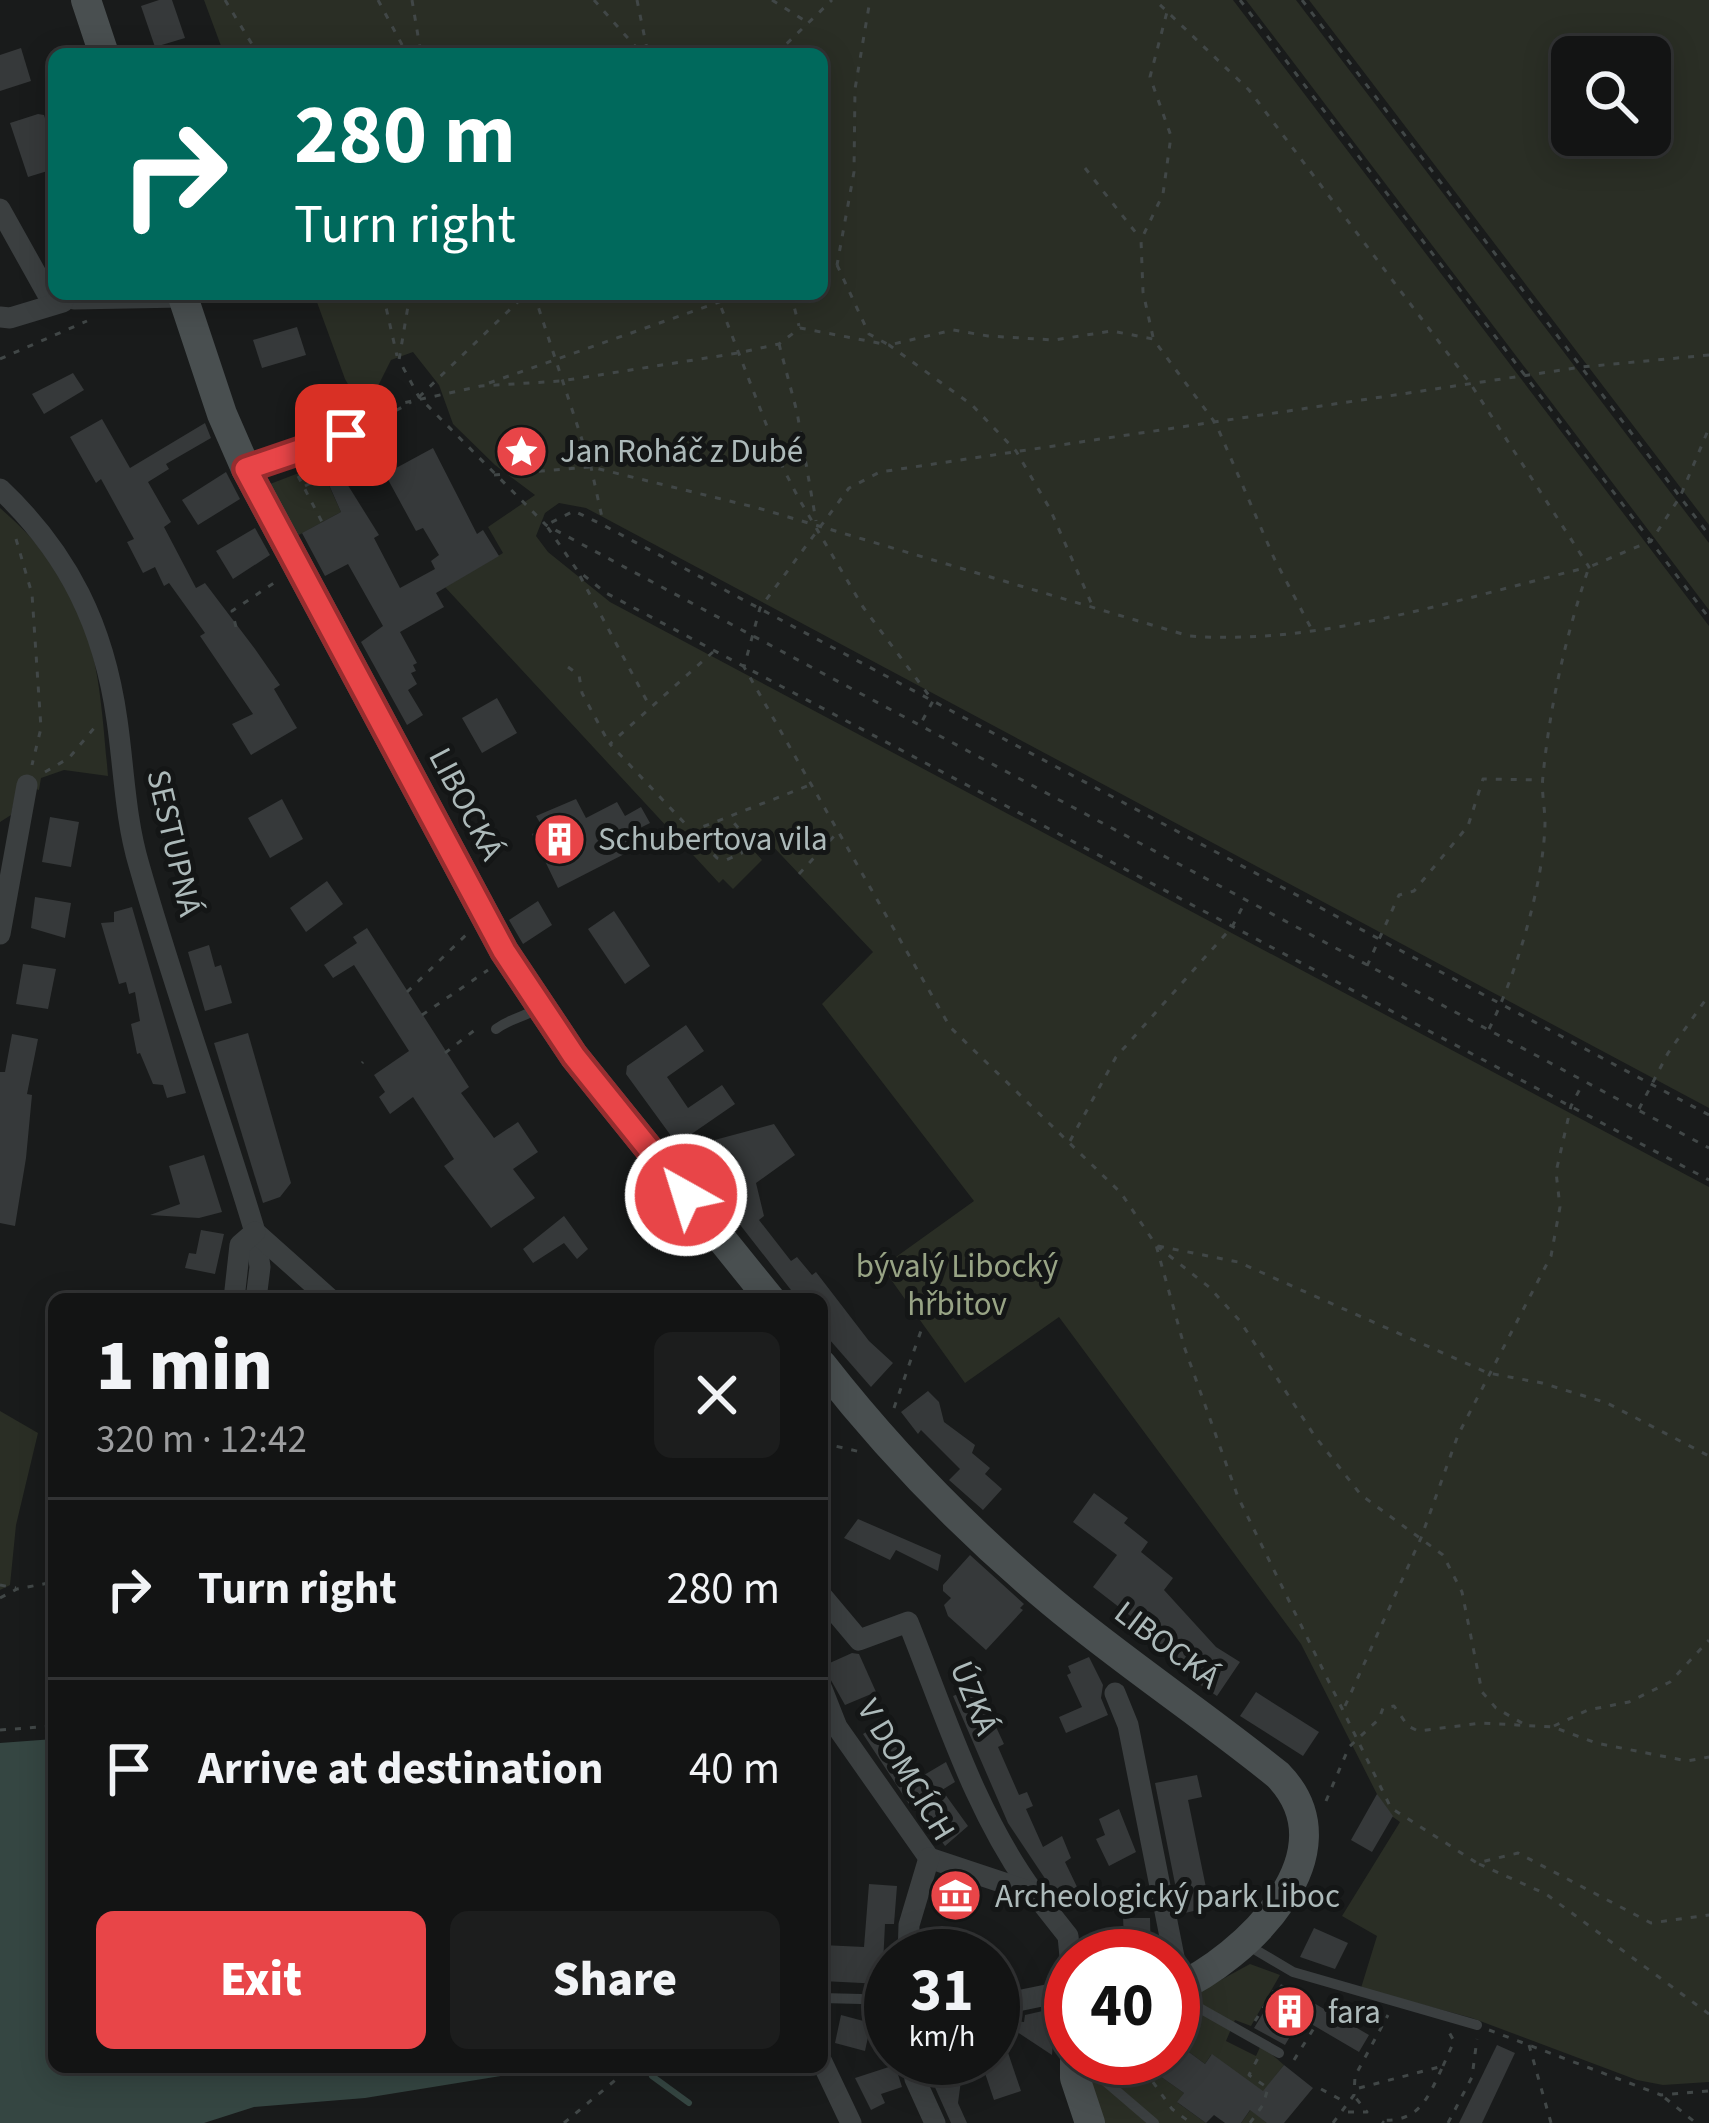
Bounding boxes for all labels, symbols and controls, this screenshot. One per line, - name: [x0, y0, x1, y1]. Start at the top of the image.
- map controls: [1551, 36, 1671, 156]
- button: search: [1551, 36, 1671, 156]
- text: 280 m: [294, 76, 516, 196]
- icon: right: [96, 96, 252, 252]
- text: Turn right: [294, 187, 516, 264]
- pin: [295, 384, 397, 486]
- icon: arrive: [313, 402, 379, 468]
- place icon: Jan Roháč z Dubé: [493, 423, 549, 479]
- place label: Jan Roháč z Dubé: [560, 428, 803, 475]
- street label: LIBOCKÁ: [417, 739, 515, 869]
- street label: SESTUPNÁ: [134, 765, 214, 921]
- building icon: Schubertova vila: [531, 811, 587, 867]
- place label: Schubertova vila: [598, 816, 828, 863]
- position arrow: [623, 1132, 749, 1258]
- park label: bývalý Libocký hřbitov: [856, 1243, 1059, 1328]
- text: 1 min: [96, 1315, 273, 1418]
- button: close: [654, 1332, 780, 1458]
- text: 320 m · 12:42: [96, 1412, 307, 1468]
- icon: right: [96, 1556, 162, 1622]
- text: Turn right: [198, 1557, 397, 1621]
- text: 280 m: [667, 1557, 780, 1621]
- street label: LIBOCKÁ: [1104, 1590, 1230, 1700]
- street label: ÚZKÁ: [938, 1654, 1010, 1742]
- street label: V DOMCÍCH: [845, 1690, 967, 1850]
- icon: arrive: [96, 1736, 162, 1802]
- text: Arrive at destination: [198, 1737, 603, 1801]
- text: 40 m: [689, 1737, 780, 1801]
- museum icon: Archeologický park Liboc: [928, 1868, 984, 1924]
- place label: Archeologický park Liboc: [995, 1873, 1340, 1920]
- button: Exit: [96, 1911, 426, 2049]
- button: Share: [450, 1911, 780, 2049]
- speed limit sign: 40: [1044, 1929, 1200, 2085]
- text: 31: [910, 1949, 974, 2034]
- building icon: fara: [1261, 1984, 1317, 2040]
- place label: fara: [1328, 1989, 1381, 2036]
- text: km/h: [909, 2015, 975, 2058]

